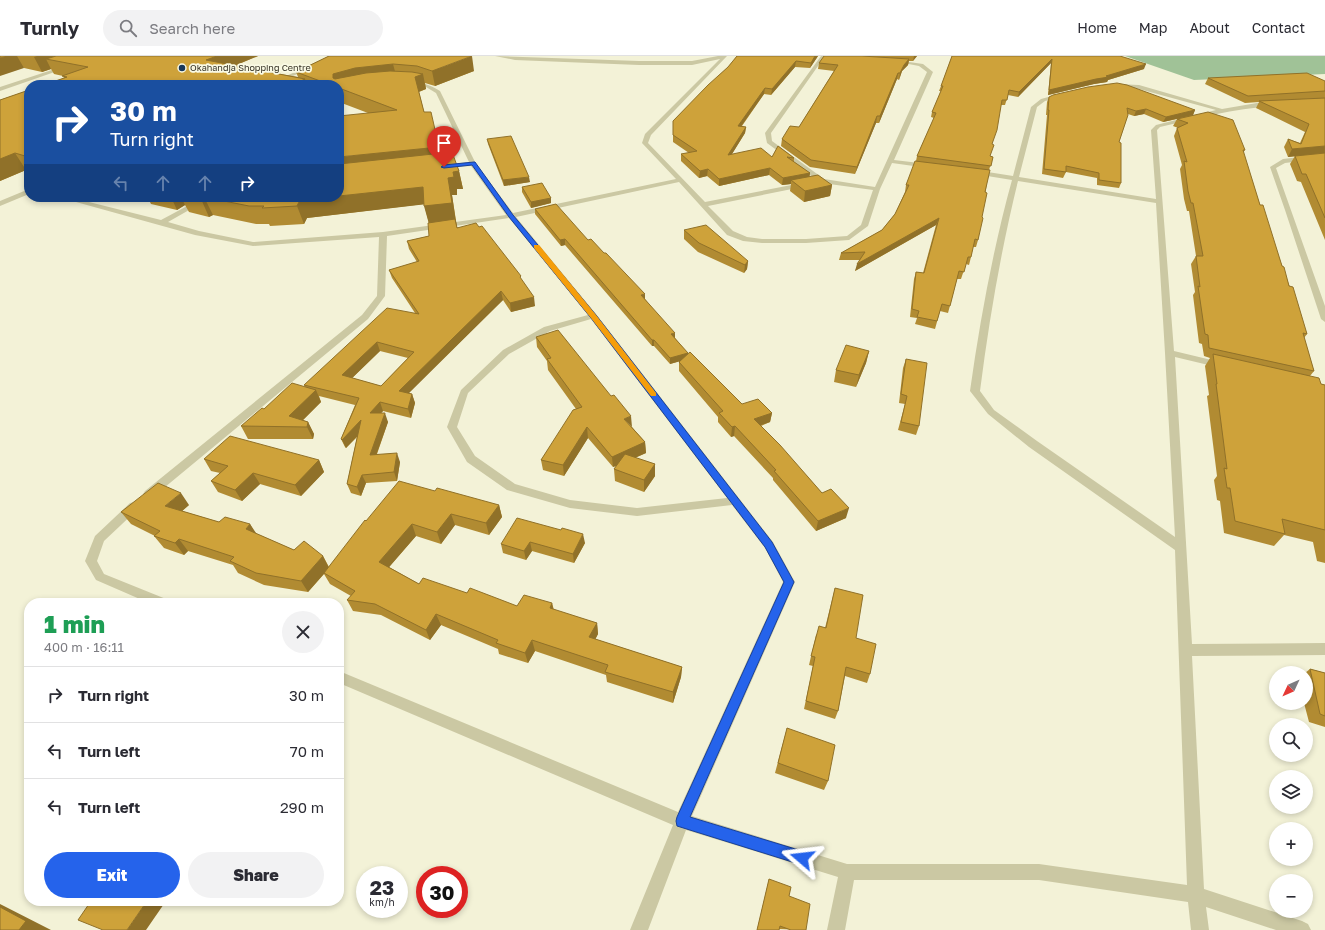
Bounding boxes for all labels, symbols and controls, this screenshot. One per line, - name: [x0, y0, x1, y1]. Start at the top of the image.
- search box: [103, 10, 383, 46]
- text: Turnly: [20, 16, 79, 39]
- icon: search: [117, 17, 139, 39]
- text: Search here: [149, 19, 235, 37]
- text: Home: [1077, 19, 1117, 36]
- text: Map: [1139, 19, 1167, 36]
- text: About: [1189, 19, 1230, 36]
- text: Contact: [1252, 19, 1305, 36]
- place label: Okahandja Shopping Centre: [190, 62, 311, 73]
- marker: Okahandja Shopping Centre: [177, 63, 187, 73]
- text: 30 m: [110, 94, 177, 127]
- icon: right: [44, 96, 96, 148]
- pin: [427, 126, 461, 167]
- text: Turn right: [110, 128, 194, 150]
- icon: arrive: [433, 132, 455, 154]
- icon: left: [110, 172, 132, 194]
- icon: ahead: [152, 172, 174, 194]
- icon: ahead: [194, 172, 216, 194]
- icon: right: [236, 172, 258, 194]
- text: 1 min: [44, 609, 105, 638]
- button: close: [282, 611, 324, 653]
- text: 400 m · 16:11: [44, 639, 124, 655]
- north arrow: [1269, 666, 1313, 710]
- map controls: [1269, 666, 1313, 918]
- icon: right: [44, 684, 66, 706]
- text: Turn right: [78, 686, 149, 704]
- text: 30 m: [289, 686, 324, 704]
- button: search: [1269, 718, 1313, 762]
- icon: left: [44, 740, 66, 762]
- text: Turn left: [78, 742, 140, 760]
- text: 70 m: [290, 742, 324, 760]
- button: layers: [1269, 770, 1313, 814]
- icon: left: [44, 796, 66, 818]
- text: Turn left: [78, 798, 140, 816]
- text: 290 m: [280, 798, 324, 816]
- button: +: [1269, 822, 1313, 866]
- position arrow: [781, 837, 823, 879]
- button: Exit: [44, 852, 180, 898]
- button: Share: [188, 852, 324, 898]
- speed limit sign: 30: [416, 866, 468, 918]
- button: −: [1269, 874, 1313, 918]
- text: 23: [370, 875, 394, 899]
- text: km/h: [369, 896, 395, 908]

